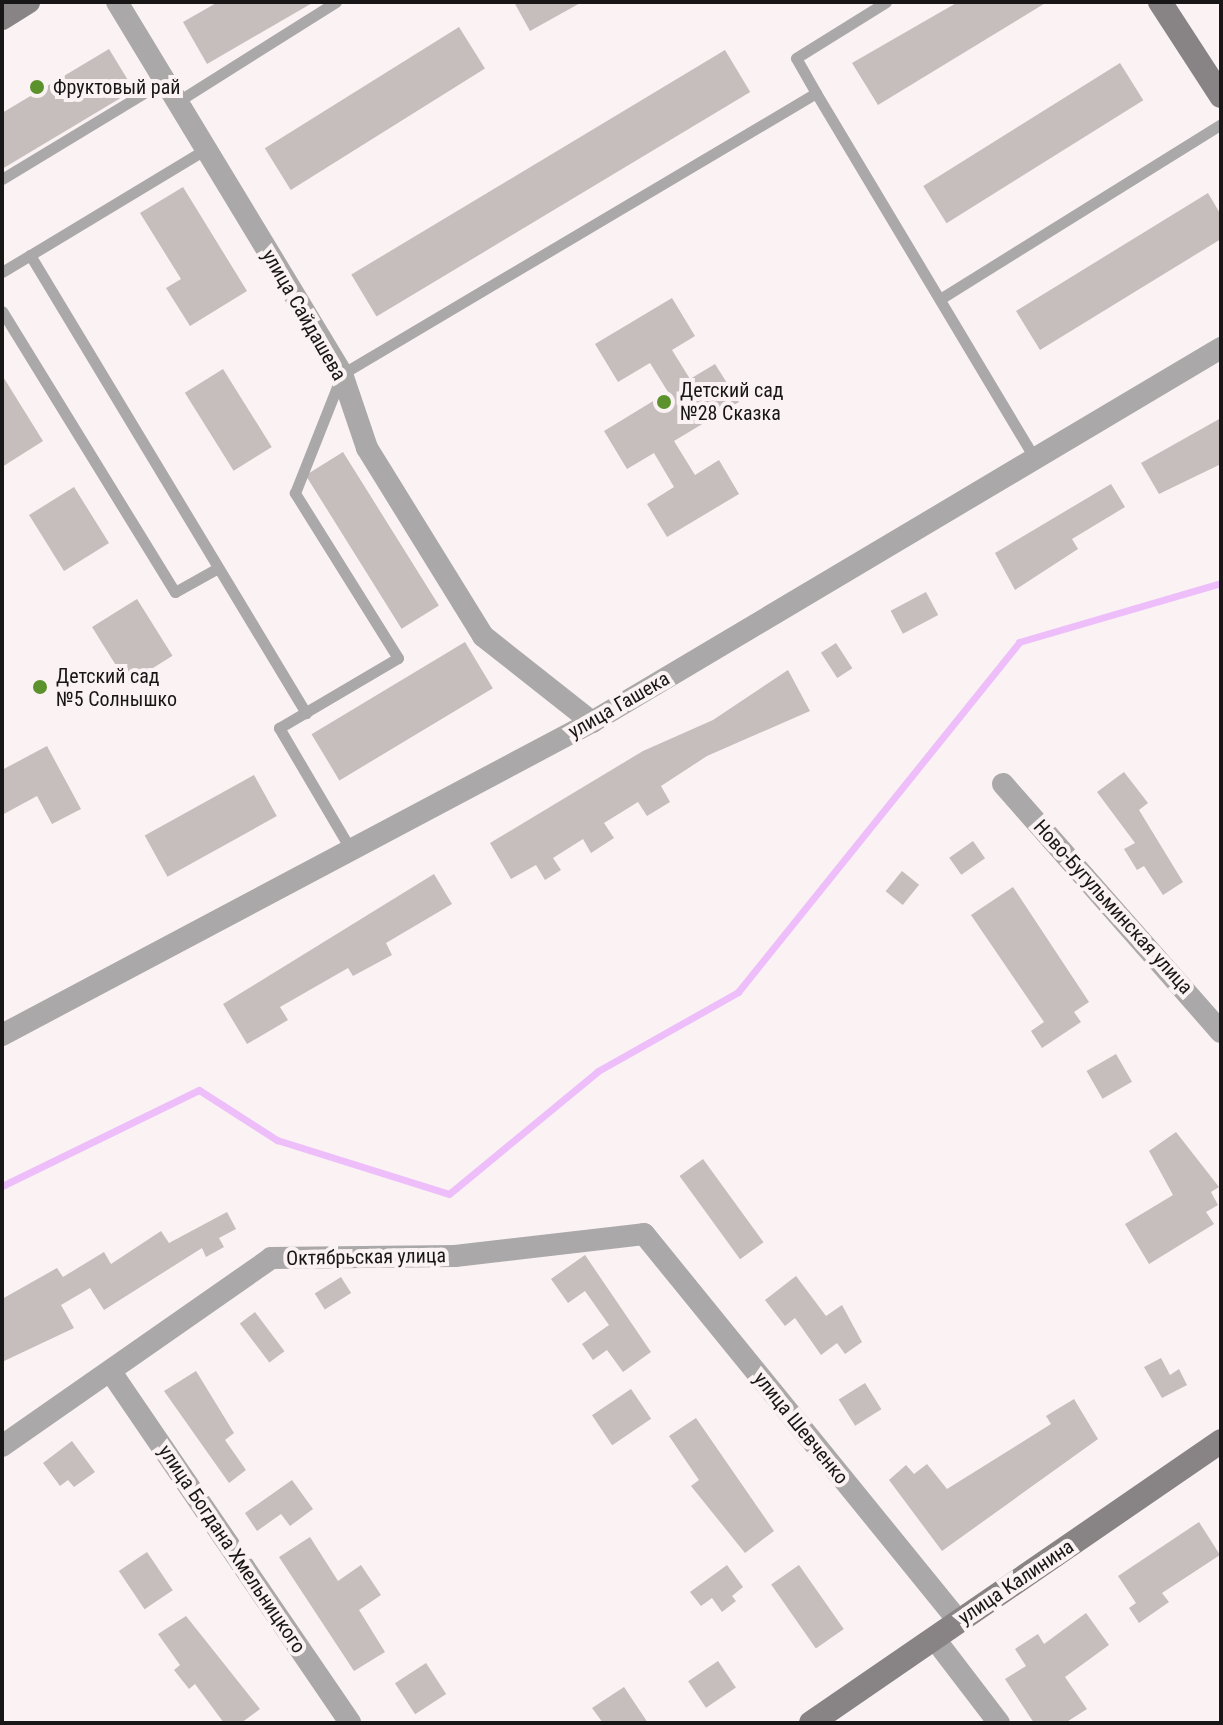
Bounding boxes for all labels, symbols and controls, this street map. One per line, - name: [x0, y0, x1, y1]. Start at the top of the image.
- place label: Фруктовый рай: [53, 75, 180, 99]
- marker: Фруктовый рай: [28, 78, 46, 96]
- street label: улица Сайдашева: [257, 245, 351, 385]
- place label: Детский сад №28 Сказка: [680, 378, 784, 425]
- marker: Детский сад №28 Сказка: [655, 393, 673, 411]
- place label: Детский сад №5 Солнышко: [56, 664, 177, 711]
- street label: улица Гашека: [564, 666, 674, 744]
- marker: Детский сад №5 Солнышко: [31, 678, 49, 696]
- street label: Ново-Бугульминская улица: [1028, 815, 1198, 999]
- street label: Октябрьская улица: [286, 1244, 446, 1270]
- street label: улица Шевченко: [748, 1367, 854, 1489]
- street label: улица Богдана Хмельницкого: [153, 1440, 311, 1658]
- street label: улица Калинина: [954, 1535, 1078, 1629]

